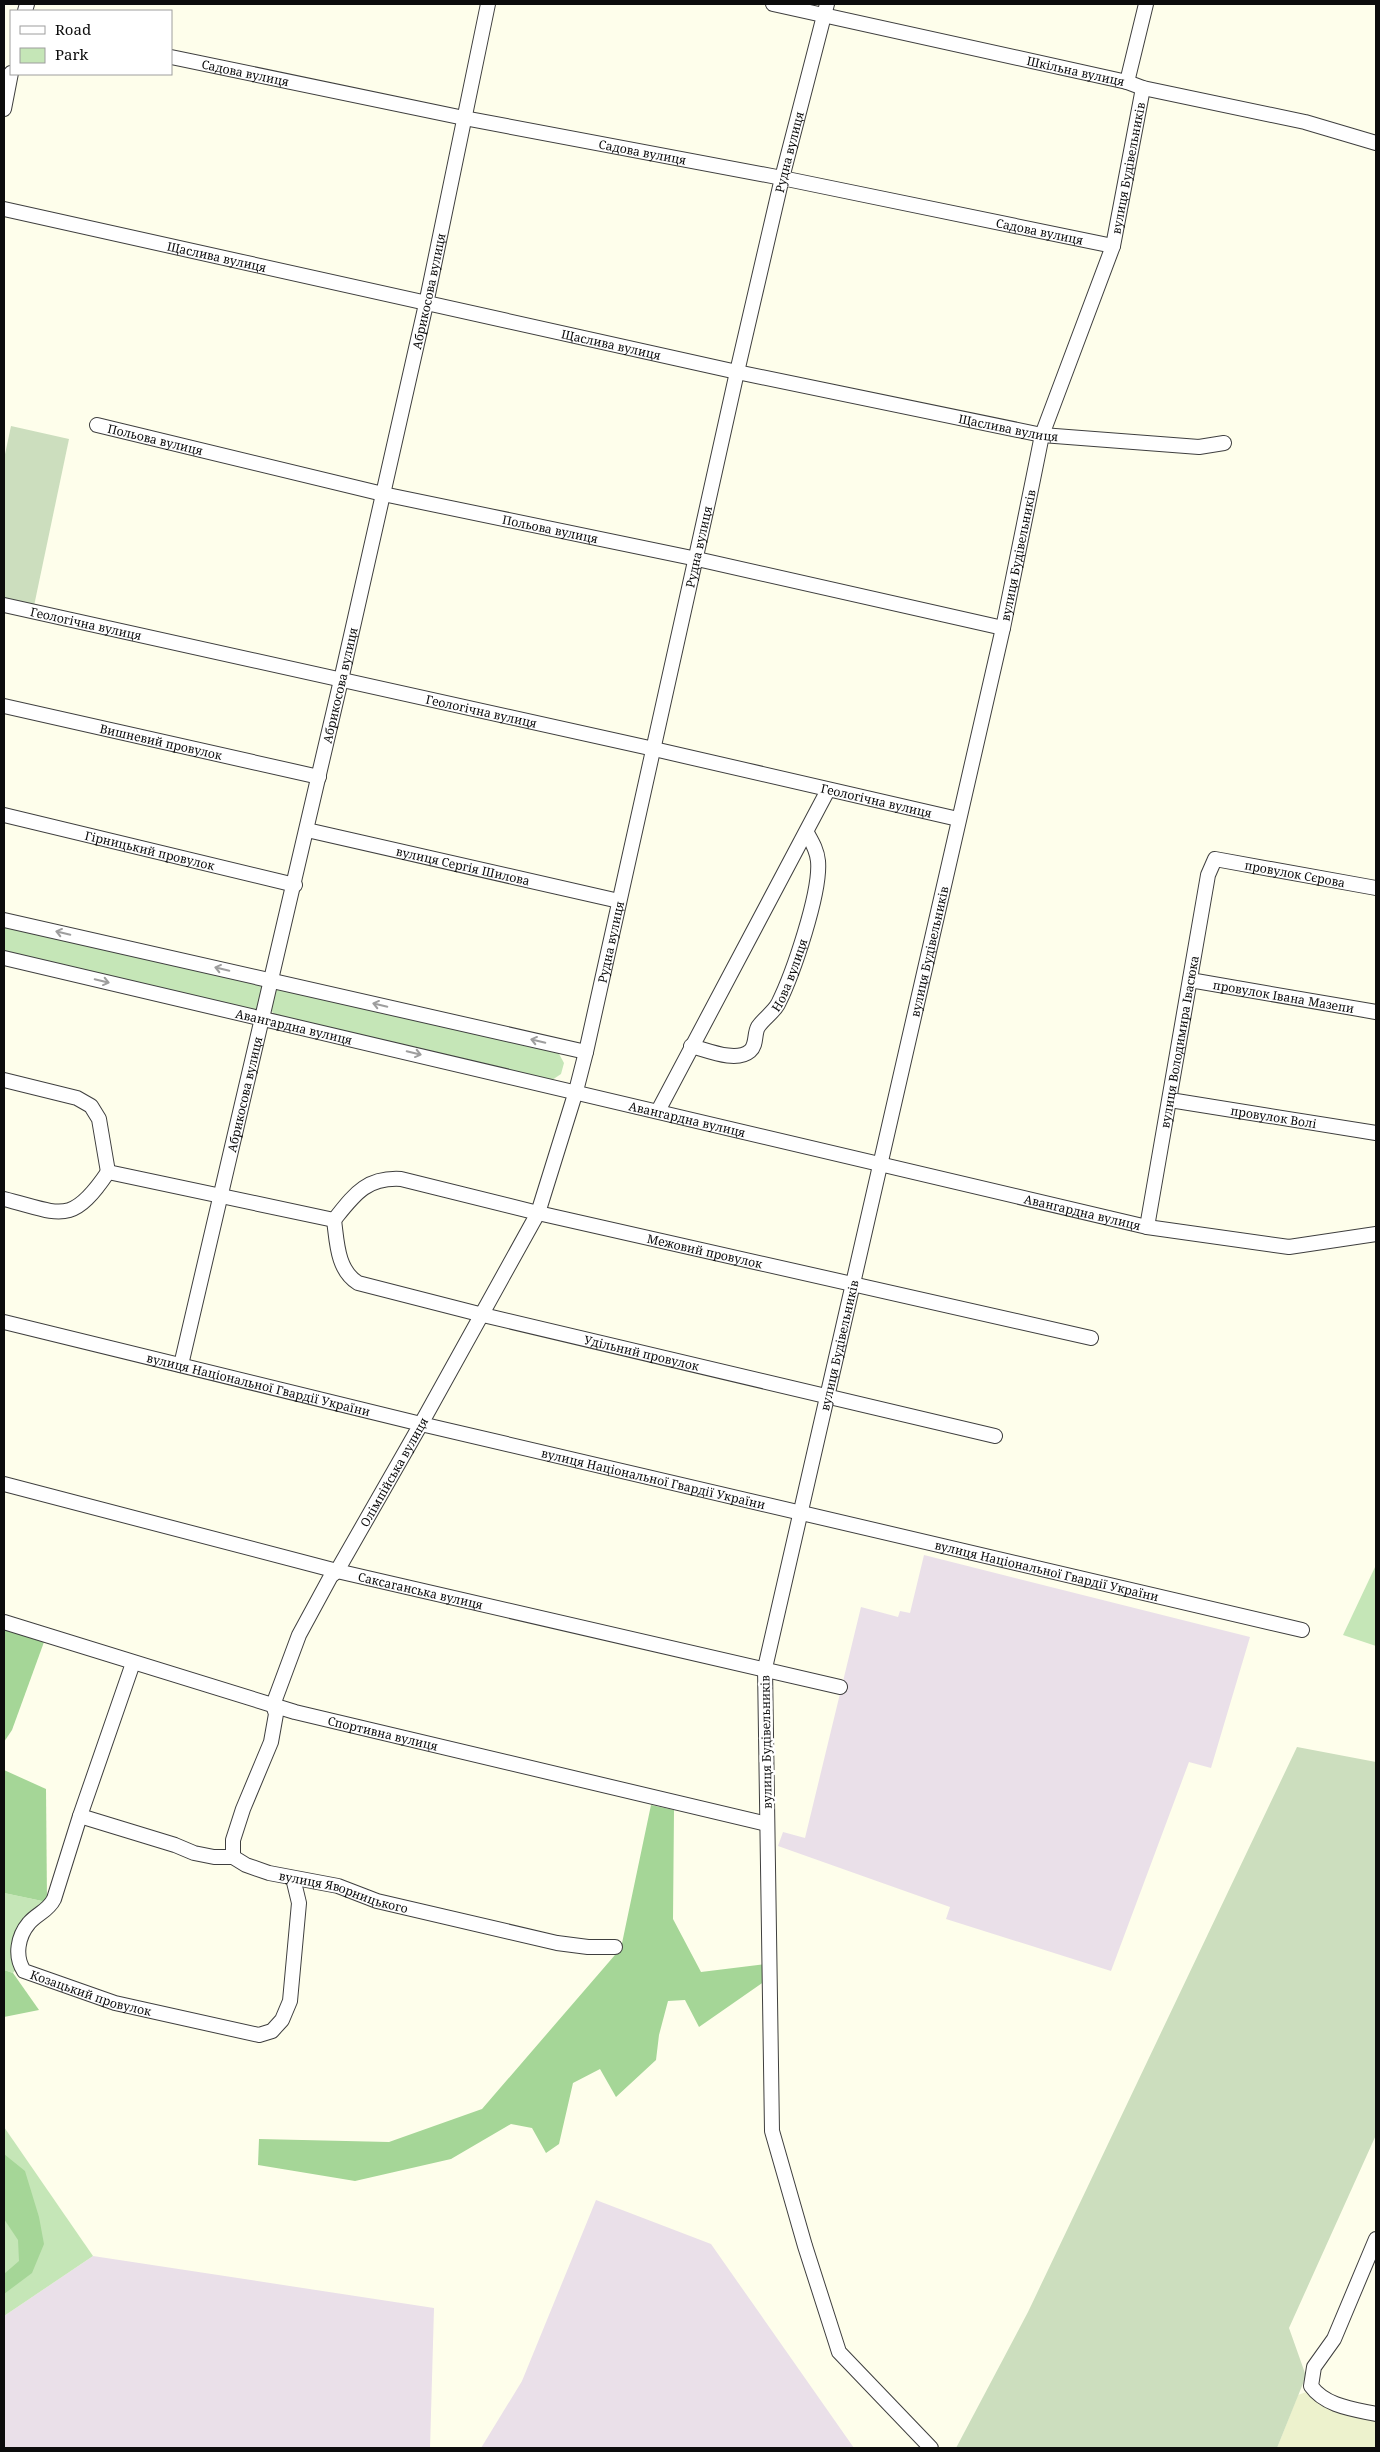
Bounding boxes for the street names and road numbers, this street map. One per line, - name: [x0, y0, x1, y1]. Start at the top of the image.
- street label: Шкільна вулиця: [1025, 52, 1126, 90]
- street label: Садова вулиця: [200, 55, 291, 90]
- street label: вулиця Будівельників: [1107, 100, 1149, 235]
- street label: Рудна вулиця: [770, 109, 807, 194]
- street label: Садова вулиця: [597, 135, 688, 168]
- street label: Садова вулиця: [994, 214, 1085, 248]
- street label: Абрикосова вулиця: [408, 231, 449, 351]
- street label: Щаслива вулиця: [165, 237, 268, 276]
- street label: Щаслива вулиця: [560, 325, 663, 363]
- street label: Щаслива вулиця: [957, 409, 1059, 445]
- street label: Польова вулиця: [106, 419, 205, 459]
- street label: вулиця Будівельників: [996, 488, 1039, 623]
- street label: Рудна вулиця: [681, 504, 716, 589]
- street label: Польова вулиця: [501, 510, 600, 547]
- street label: Геологічна вулиця: [29, 603, 143, 644]
- street label: Абрикосова вулиця: [318, 626, 361, 745]
- street label: Геологічна вулиця: [424, 690, 539, 731]
- street label: Вишневий провулок: [98, 719, 225, 764]
- street label: Геологічна вулиця: [819, 779, 934, 821]
- street label: Гірницький провулок: [83, 826, 217, 874]
- street label: вулиця Сергія Шилова: [394, 842, 532, 889]
- street label: провулок Сєрова: [1243, 856, 1347, 891]
- street label: вулиця Будівельників: [906, 884, 952, 1019]
- street label: Рудна вулиця: [593, 899, 628, 985]
- street label: Нова вулиця: [767, 936, 811, 1015]
- street label: вулиця Володимира Івасюка: [1156, 954, 1202, 1129]
- street label: провулок Івана Мазепи: [1212, 976, 1355, 1017]
- street label: Авангардна вулиця: [234, 1004, 354, 1048]
- street label: Абрикосова вулиця: [222, 1035, 266, 1154]
- street label: Авангардна вулиця: [627, 1097, 748, 1141]
- street label: провулок Волі: [1229, 1101, 1318, 1132]
- street label: Авангардна вулиця: [1023, 1190, 1143, 1234]
- street label: Межовий провулок: [645, 1229, 765, 1272]
- street label: вулиця Будівельників: [816, 1278, 862, 1412]
- street label: Удільний провулок: [582, 1331, 702, 1375]
- street label: вулиця Національної Гвардії України: [145, 1349, 372, 1420]
- street label: Олімпійська вулиця: [356, 1414, 432, 1530]
- street label: вулиця Національної Гвардії України: [540, 1444, 767, 1513]
- street label: вулиця Національної Гвардії України: [933, 1536, 1161, 1605]
- street label: Саксаганська вулиця: [356, 1568, 485, 1613]
- street label: вулиця Будівельників: [756, 1675, 776, 1809]
- street label: Спортивна вулиця: [326, 1712, 440, 1754]
- street label: вулиця Яворницького: [278, 1867, 410, 1916]
- street label: Козацький провулок: [28, 1965, 154, 2020]

